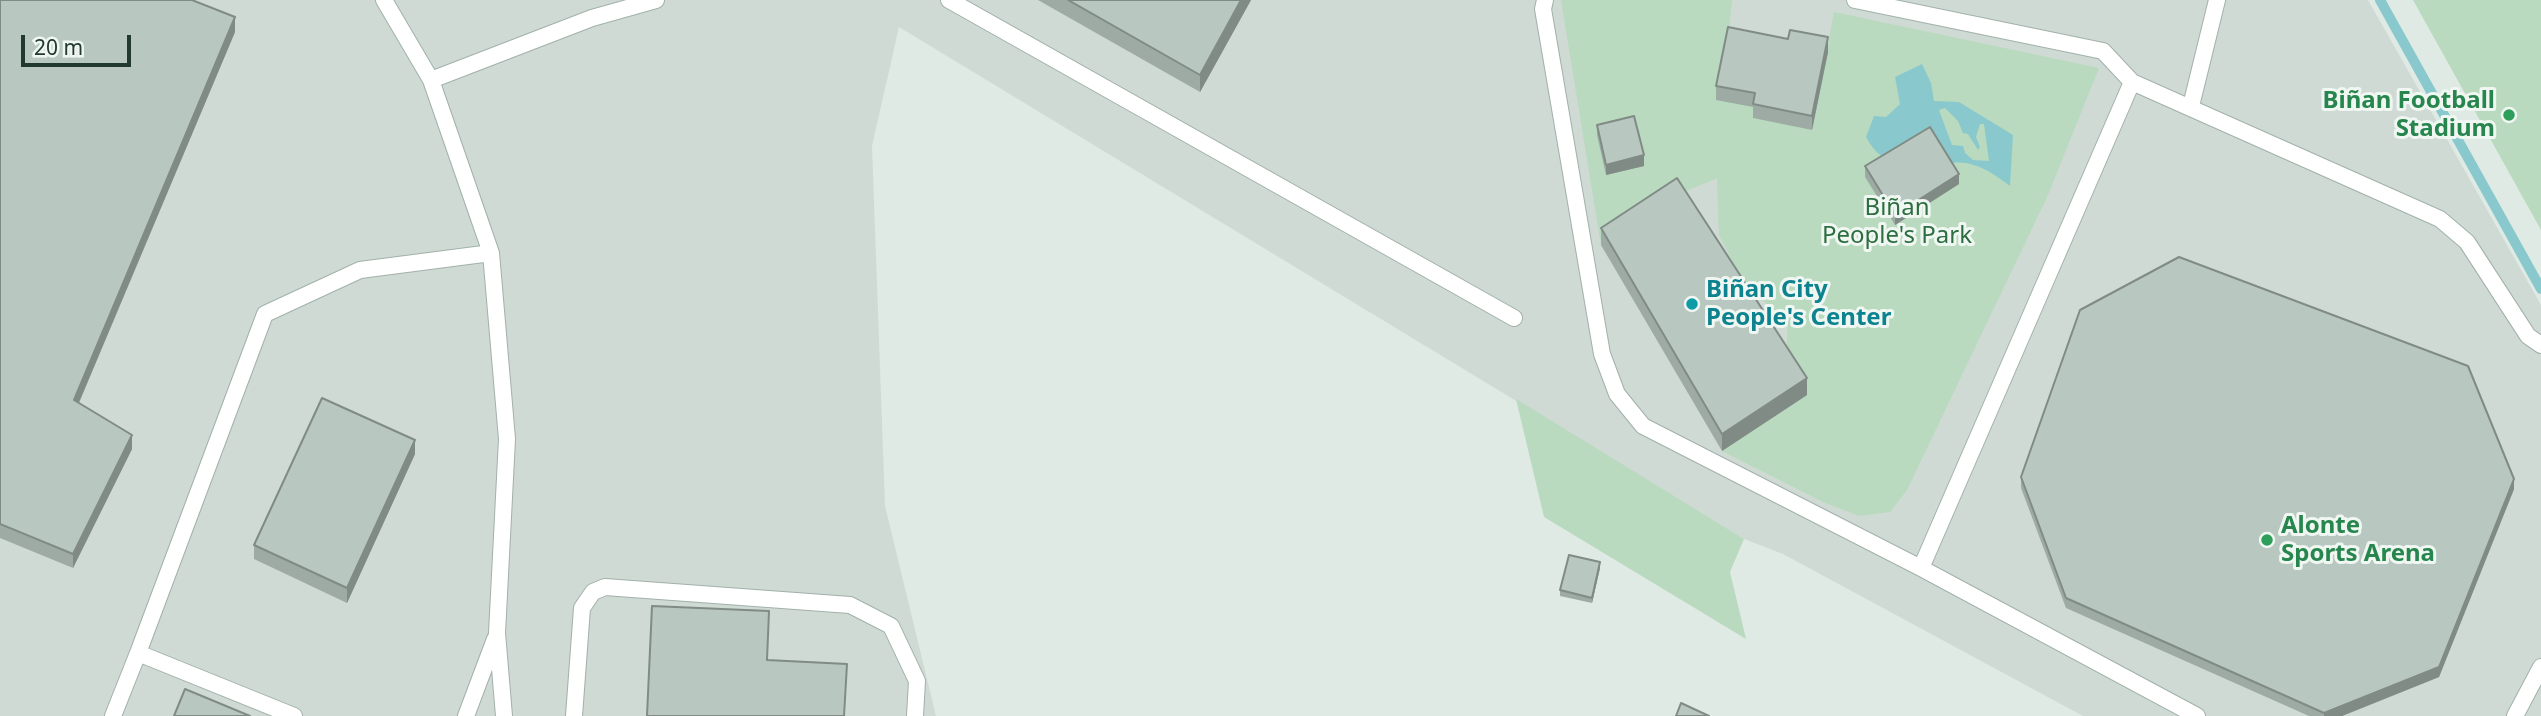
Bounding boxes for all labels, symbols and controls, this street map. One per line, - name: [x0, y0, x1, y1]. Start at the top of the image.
- scale bar: [24, 21, 135, 65]
- text: 20 m: [34, 33, 83, 61]
- place label: Biñan Football Stadium: [2323, 87, 2495, 143]
- marker: Biñan Football Stadium: [2501, 107, 2517, 123]
- park label: Biñan People's Park: [1822, 194, 1972, 250]
- place label: Biñan City People's Center: [1706, 276, 1891, 332]
- marker: Biñan City People's Center: [1684, 296, 1700, 312]
- place label: Alonte Sports Arena: [2281, 512, 2435, 568]
- marker: Alonte Sports Arena: [2259, 532, 2275, 548]

